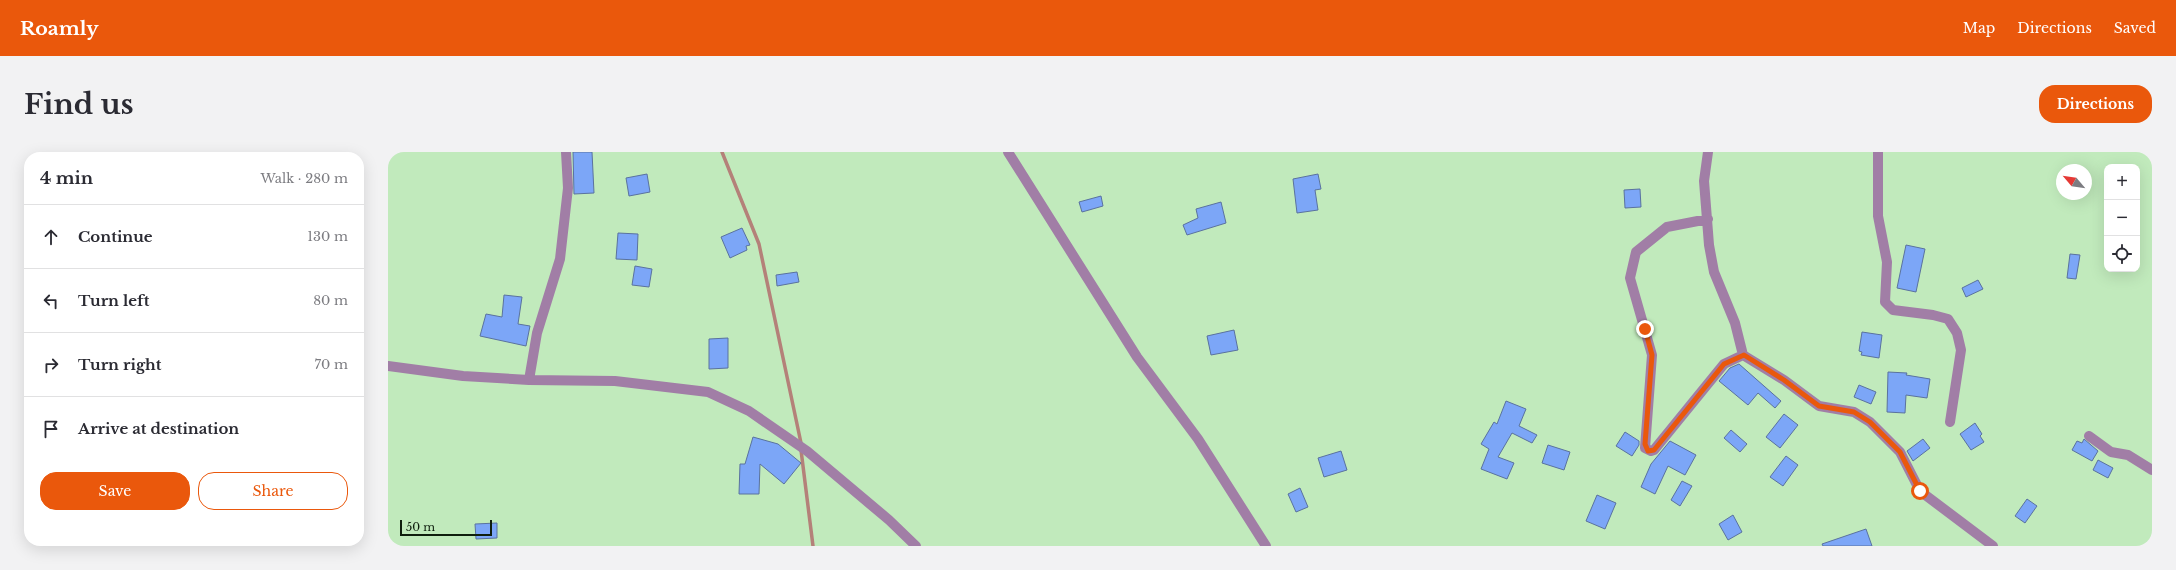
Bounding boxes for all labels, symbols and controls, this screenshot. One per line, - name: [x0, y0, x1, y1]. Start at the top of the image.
- text: Roamly: [20, 17, 99, 40]
- text: Map: [1963, 19, 1995, 37]
- text: Directions: [2017, 19, 2092, 37]
- text: Saved: [2114, 19, 2156, 37]
- button: Directions: [2039, 85, 2152, 123]
- text: Find us: [24, 87, 134, 122]
- north arrow: [2056, 164, 2092, 200]
- map controls: [2104, 164, 2140, 272]
- button: +: [2104, 164, 2140, 200]
- text: 4 min: [40, 168, 93, 189]
- text: Walk · 280 m: [261, 170, 348, 187]
- button: −: [2104, 200, 2140, 236]
- icon: ahead: [40, 226, 62, 248]
- text: Continue: [78, 227, 153, 246]
- text: 130 m: [307, 228, 348, 245]
- button: locate: [2104, 236, 2140, 272]
- icon: left: [40, 290, 62, 312]
- text: Turn left: [78, 291, 149, 310]
- text: 80 m: [313, 292, 348, 309]
- route end: [1636, 320, 1654, 338]
- icon: right: [40, 354, 62, 376]
- text: Turn right: [78, 355, 161, 374]
- text: 70 m: [315, 356, 348, 373]
- icon: arrive: [40, 418, 62, 440]
- text: Arrive at destination: [78, 419, 239, 438]
- button: Save: [40, 472, 190, 510]
- button: Share: [198, 472, 348, 510]
- route start: [1911, 482, 1929, 500]
- scale bar: [400, 518, 492, 537]
- text: 50 m: [406, 520, 435, 534]

